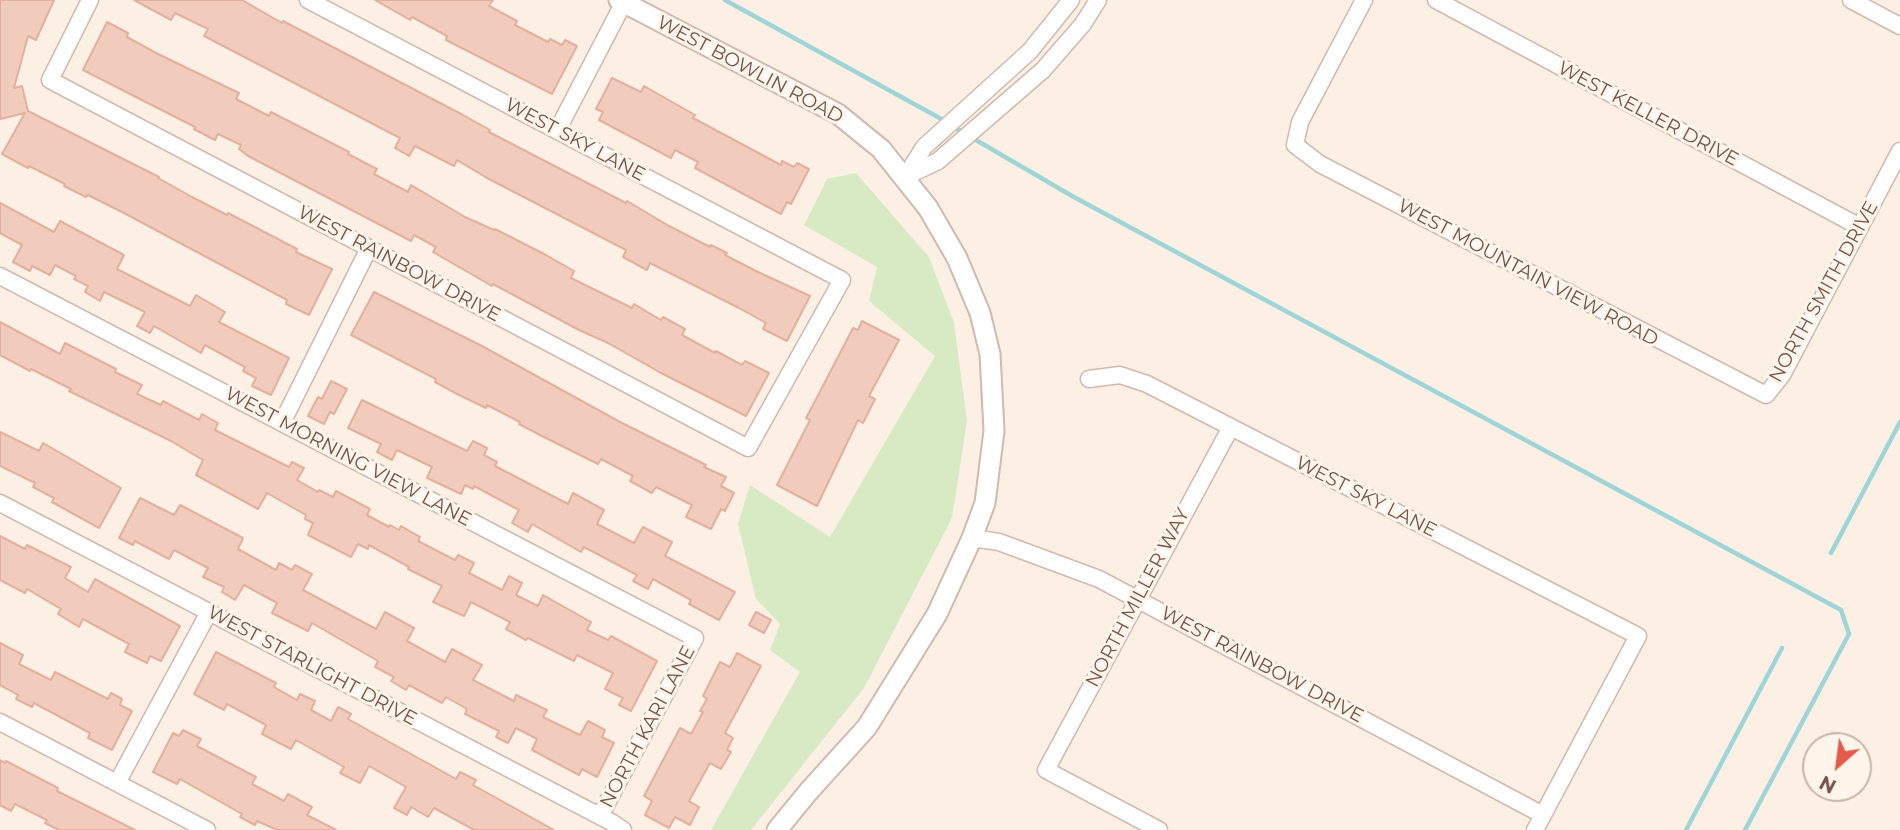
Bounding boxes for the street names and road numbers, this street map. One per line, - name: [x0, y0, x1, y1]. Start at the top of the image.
- street label: WEST BOWLIN ROAD: [653, 11, 847, 129]
- street label: WEST KELLER DRIVE: [1554, 57, 1742, 171]
- street label: WEST SKY LANE: [501, 93, 649, 187]
- street label: WEST MOUNTAIN VIEW ROAD: [1394, 194, 1662, 352]
- street label: NORTH SMITH DRIVE: [1765, 197, 1883, 387]
- street label: WEST RAINBOW DRIVE: [294, 201, 504, 327]
- street label: WEST MORNING VIEW LANE: [221, 382, 475, 532]
- street label: WEST SKY LANE: [1292, 452, 1440, 542]
- street label: NORTH MILLER WAY: [1081, 505, 1195, 691]
- street label: WEST STARLIGHT DRIVE: [204, 601, 420, 731]
- street label: WEST RAINBOW DRIVE: [1157, 602, 1367, 728]
- street label: NORTH KARI LANE: [596, 642, 700, 812]

